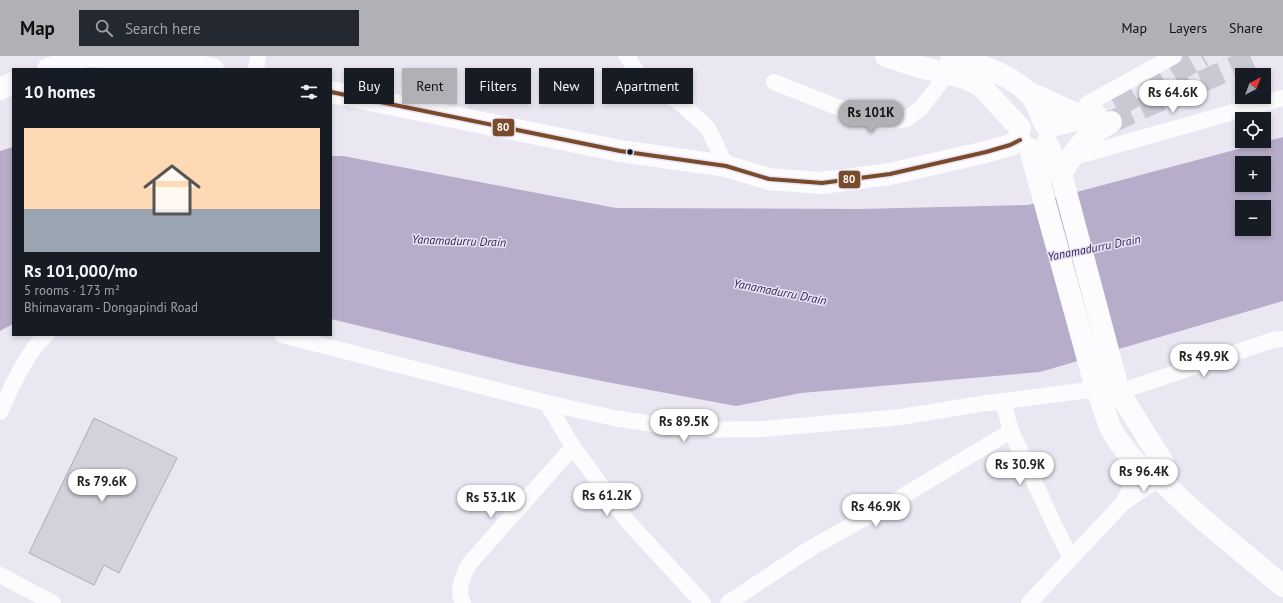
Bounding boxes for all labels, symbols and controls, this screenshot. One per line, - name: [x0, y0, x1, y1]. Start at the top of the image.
- search box: [79, 10, 359, 46]
- text: Map: [20, 16, 55, 40]
- icon: search: [93, 17, 115, 39]
- text: Search here: [125, 19, 201, 38]
- text: Map: [1121, 19, 1147, 37]
- text: Layers: [1169, 19, 1207, 37]
- text: Share: [1229, 19, 1263, 37]
- chip: Buy: [344, 68, 394, 104]
- chip: Rent: [402, 68, 457, 104]
- chip: Filters: [465, 68, 531, 104]
- chip: New: [539, 68, 594, 104]
- chip: Apartment: [602, 68, 693, 104]
- north arrow: [1235, 68, 1271, 104]
- map controls: [1235, 68, 1271, 236]
- pin: Rs 64.6K: [1132, 80, 1214, 114]
- text: 10 homes: [24, 81, 95, 103]
- icon: filters: [298, 81, 320, 103]
- text: Rs 64.6K: [1148, 84, 1198, 101]
- pin: Rs 101K: [834, 100, 908, 134]
- text: Rs 101K: [848, 104, 894, 121]
- button: locate: [1235, 112, 1271, 148]
- line badge: 80: [492, 118, 515, 137]
- text: 80: [497, 120, 509, 134]
- unlabelled marker: [625, 147, 635, 157]
- icon: home: [136, 154, 208, 226]
- button: +: [1235, 156, 1271, 192]
- line badge: 80: [838, 170, 861, 189]
- text: 80: [843, 172, 855, 186]
- button: −: [1235, 200, 1271, 236]
- water label: Yanamadurru Drain: [412, 231, 506, 250]
- water label: Yanamadurru Drain: [1046, 231, 1142, 264]
- text: Rs 101,000/mo: [24, 260, 138, 282]
- water label: Yanamadurru Drain: [732, 275, 828, 308]
- text: 5 rooms · 173 m²: [24, 282, 120, 299]
- text: Bhimavaram - Dongapindi Road: [24, 299, 198, 316]
- pin: Rs 49.9K: [1163, 344, 1245, 378]
- text: Rs 49.9K: [1179, 348, 1229, 365]
- pin: Rs 89.5K: [643, 409, 725, 443]
- text: Rs 89.5K: [659, 413, 709, 430]
- pin: Rs 30.9K: [979, 452, 1061, 486]
- text: Rs 30.9K: [995, 456, 1045, 473]
- pin: Rs 96.4K: [1103, 459, 1185, 493]
- text: Rs 96.4K: [1119, 463, 1169, 480]
- pin: Rs 79.6K: [61, 469, 143, 503]
- text: Rs 79.6K: [77, 473, 127, 490]
- pin: Rs 61.2K: [566, 483, 648, 517]
- pin: Rs 53.1K: [450, 485, 532, 519]
- text: Rs 61.2K: [582, 487, 632, 504]
- text: Rs 53.1K: [466, 489, 516, 506]
- pin: Rs 46.9K: [835, 494, 917, 528]
- text: Rs 46.9K: [851, 498, 901, 515]

